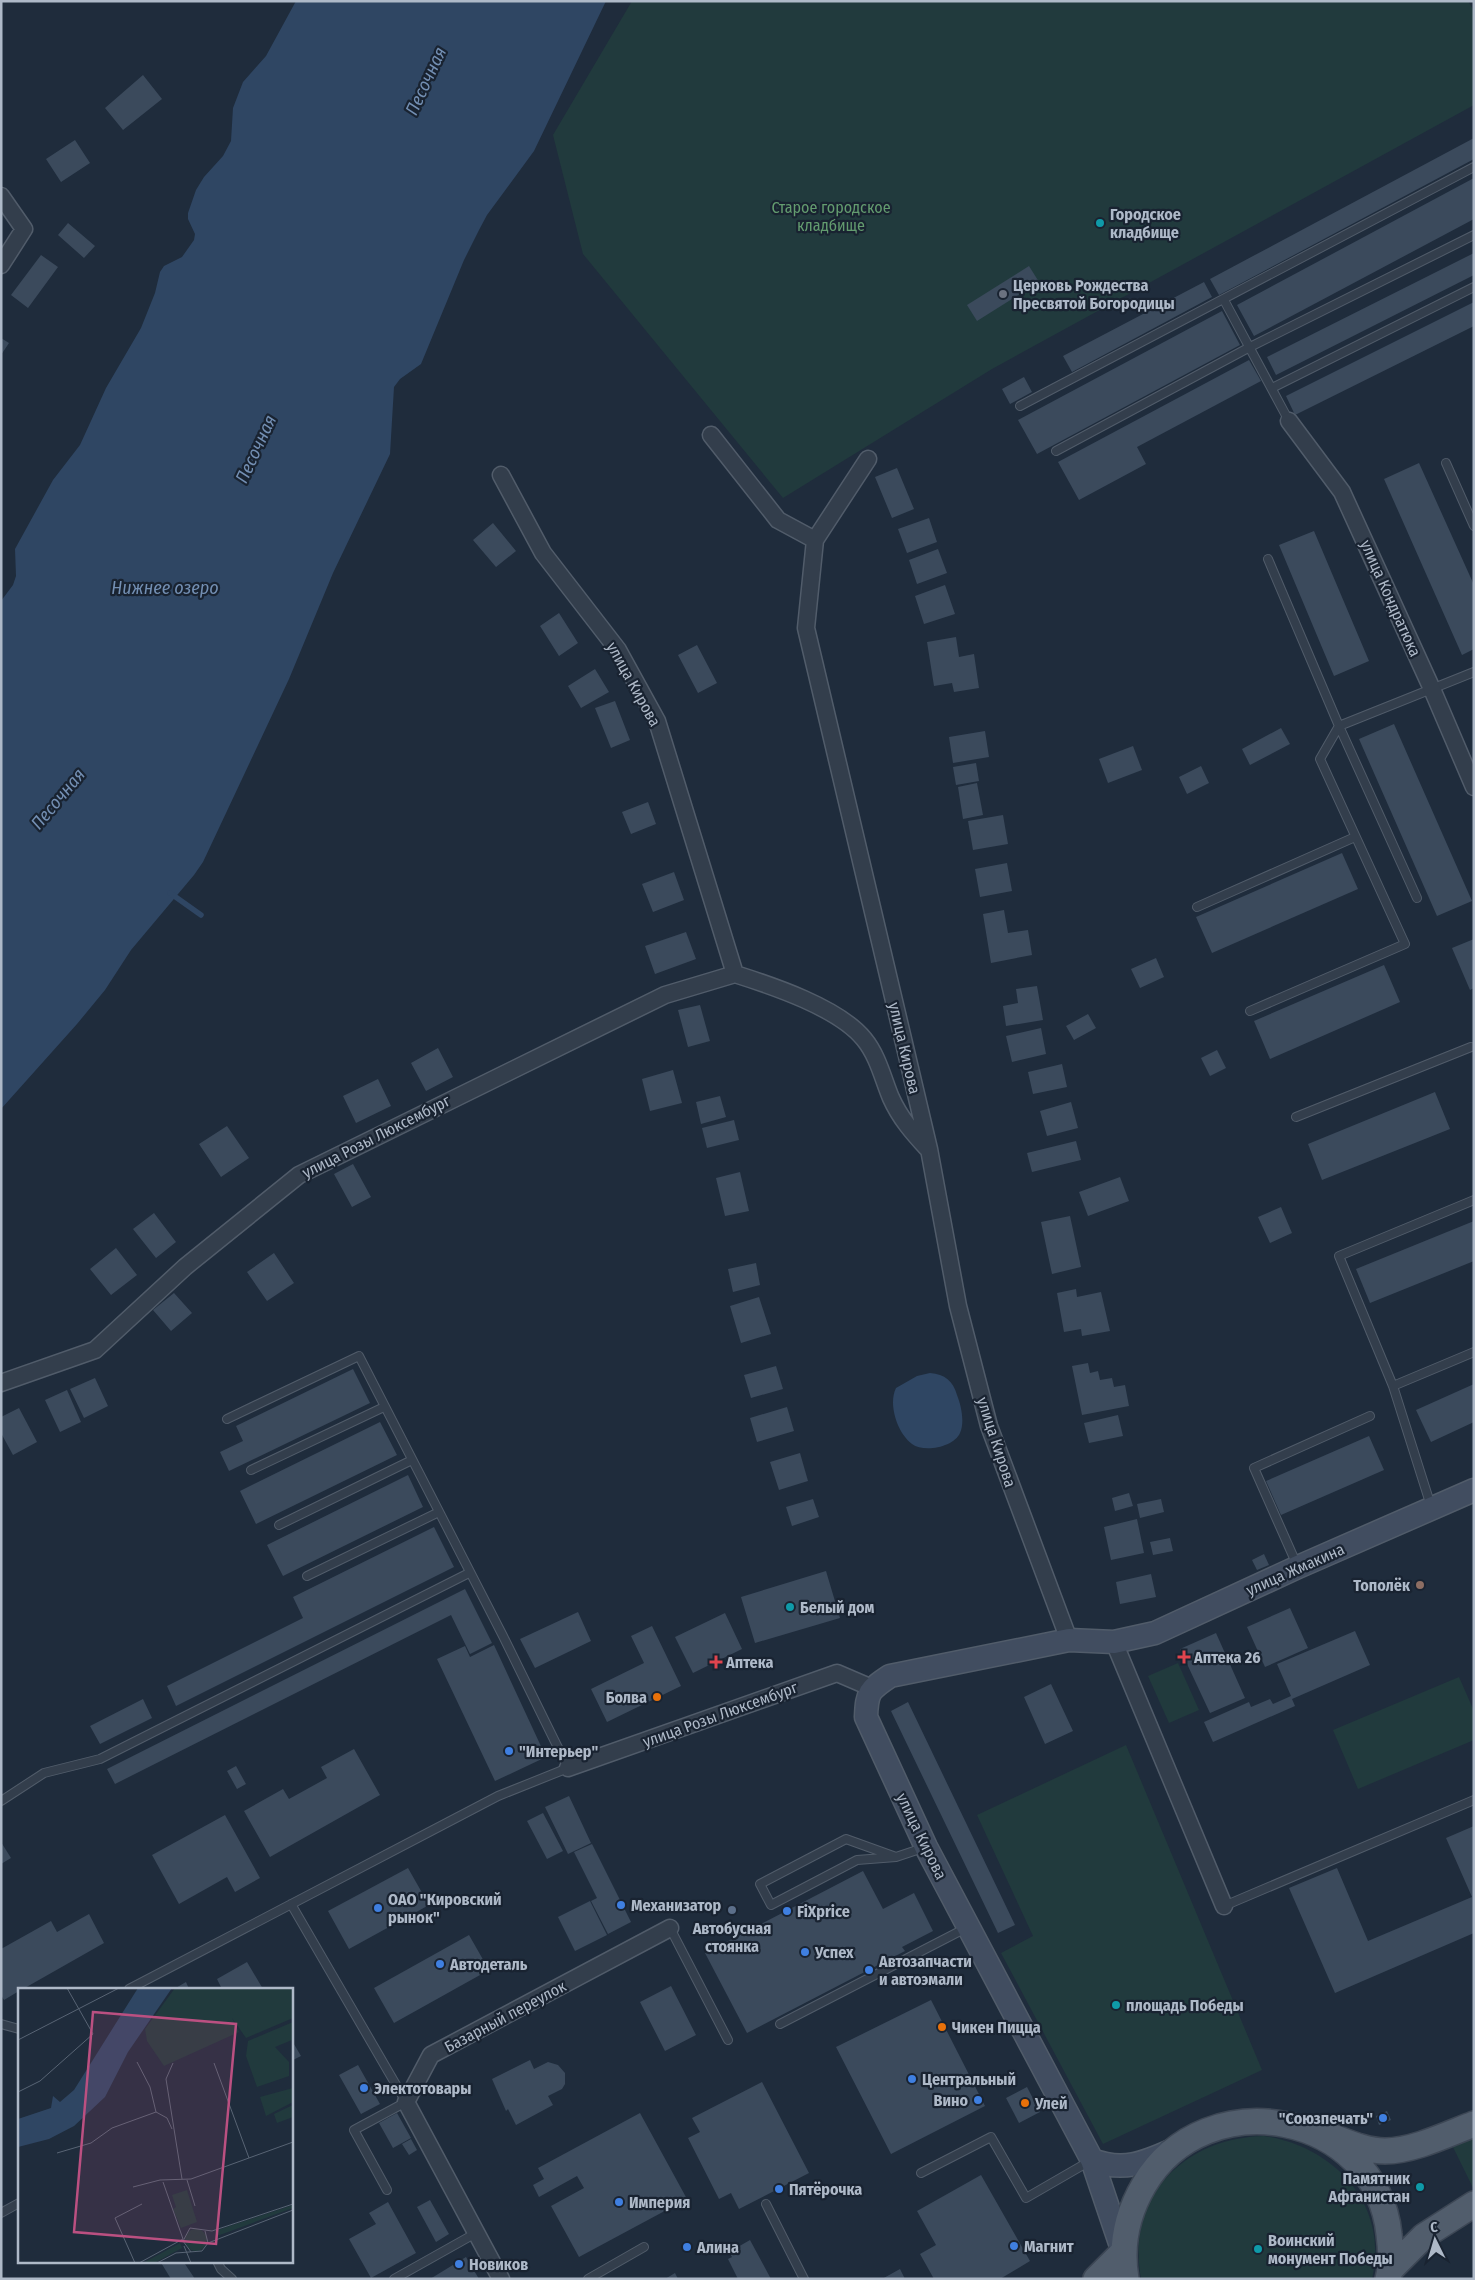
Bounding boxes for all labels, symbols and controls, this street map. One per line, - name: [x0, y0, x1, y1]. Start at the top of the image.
- water label: Песочная: [401, 43, 451, 119]
- park label: Старое городское кладбище: [771, 198, 891, 235]
- place label: Городское кладбище: [1110, 205, 1181, 242]
- marker: Городское кладбище: [1094, 217, 1106, 229]
- place label: Церковь Рождества Пресвятой Богородицы: [1013, 276, 1175, 313]
- marker: Церковь Рождества Пресвятой Богородицы: [997, 288, 1009, 300]
- water label: Песочная: [231, 411, 281, 487]
- street label: улица Кондратюка: [1356, 537, 1425, 660]
- water label: Нижнее озеро: [111, 577, 219, 599]
- street label: улица Кирова: [603, 639, 665, 730]
- water label: Песочная: [26, 764, 90, 834]
- street label: улица Кирова: [885, 1000, 924, 1096]
- street label: улица Розы Люксембург: [299, 1090, 454, 1182]
- street label: улица Кирова: [973, 1395, 1020, 1490]
- street label: улица Жмакина: [1243, 1539, 1348, 1600]
- place label: Тополёк: [1353, 1576, 1411, 1595]
- marker: Тополёк: [1414, 1579, 1426, 1591]
- place label: Белый дом: [800, 1598, 875, 1617]
- marker: Белый дом: [784, 1601, 796, 1613]
- place label: Аптека 26: [1193, 1648, 1261, 1667]
- marker: Аптека 26: [1178, 1651, 1190, 1663]
- place label: Аптека: [725, 1653, 774, 1672]
- marker: Аптека: [710, 1656, 722, 1668]
- street label: улица Розы Люксембург: [640, 1677, 801, 1751]
- place label: Болва: [606, 1688, 647, 1707]
- marker: Болва: [651, 1691, 663, 1703]
- place label: "Интерьер": [519, 1742, 598, 1761]
- marker: "Интерьер": [503, 1745, 515, 1757]
- street label: улица Кирова: [892, 1790, 951, 1883]
- place label: ОАО "Кировский рынок": [388, 1890, 502, 1927]
- place label: Механизатор: [631, 1896, 721, 1915]
- marker: Механизатор: [615, 1899, 627, 1911]
- marker: ОАО "Кировский рынок": [372, 1902, 384, 1914]
- place label: FiXprice: [797, 1902, 850, 1921]
- marker: Автобусная стоянка: [726, 1904, 738, 1916]
- marker: FiXprice: [781, 1905, 793, 1917]
- place label: Автобусная стоянка: [692, 1919, 771, 1956]
- place label: Успех: [814, 1943, 854, 1962]
- marker: Успех: [799, 1946, 811, 1958]
- place label: Автозапчасти и автоэмали: [878, 1952, 972, 1989]
- place label: Автодеталь: [449, 1955, 528, 1974]
- marker: Автодеталь: [434, 1958, 446, 1970]
- marker: Автозапчасти и автоэмали: [863, 1964, 875, 1976]
- street label: Базарный переулок: [441, 1976, 570, 2056]
- inset map: [18, 1988, 292, 2262]
- place label: площадь Победы: [1126, 1996, 1244, 2015]
- marker: площадь Победы: [1110, 1999, 1122, 2011]
- place label: Чикен Пицца: [952, 2018, 1041, 2037]
- marker: Чикен Пицца: [936, 2021, 948, 2033]
- place label: Центральный: [922, 2070, 1016, 2089]
- marker: Центральный: [906, 2073, 918, 2085]
- place label: Электотовары: [374, 2079, 471, 2098]
- marker: Электотовары: [358, 2082, 370, 2094]
- place label: Вино: [933, 2091, 968, 2110]
- marker: Вино: [972, 2094, 984, 2106]
- place label: Улей: [1034, 2094, 1068, 2113]
- marker: Улей: [1019, 2097, 1031, 2109]
- place label: "Союзпечать": [1279, 2109, 1373, 2128]
- marker: "Союзпечать": [1377, 2112, 1389, 2124]
- place label: Памятник Афганистан: [1328, 2169, 1411, 2206]
- place label: Пятёрочка: [789, 2180, 862, 2199]
- marker: Памятник Афганистан: [1414, 2181, 1426, 2193]
- marker: Пятёрочка: [773, 2183, 785, 2195]
- place label: Империя: [629, 2193, 690, 2212]
- marker: Империя: [613, 2196, 625, 2208]
- north arrow: [1410, 2215, 1460, 2265]
- text: С: [1430, 2219, 1439, 2236]
- place label: Воинский монумент Победы: [1268, 2231, 1393, 2268]
- place label: Магнит: [1024, 2237, 1074, 2256]
- place label: Алина: [696, 2238, 739, 2257]
- marker: Магнит: [1008, 2240, 1020, 2252]
- marker: Алина: [681, 2241, 693, 2253]
- marker: Воинский монумент Победы: [1252, 2243, 1264, 2255]
- place label: Новиков: [469, 2255, 528, 2274]
- marker: Новиков: [453, 2258, 465, 2270]

